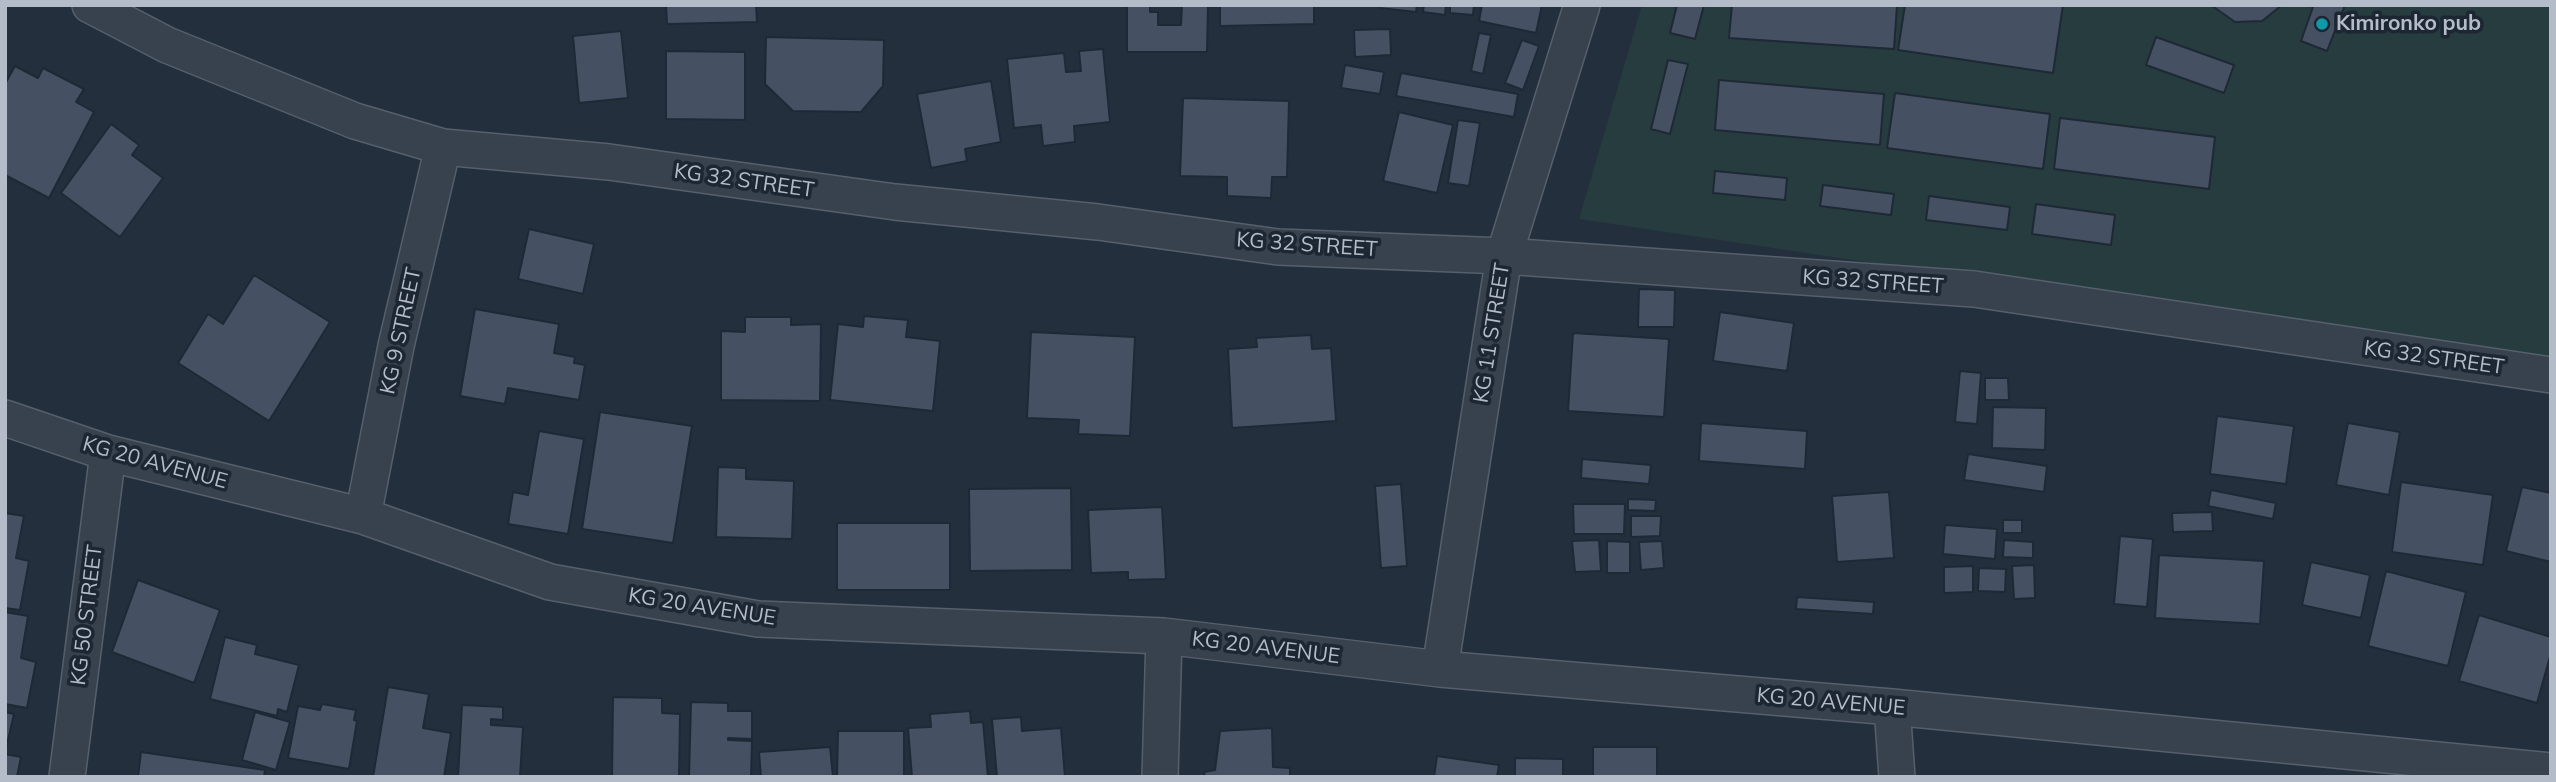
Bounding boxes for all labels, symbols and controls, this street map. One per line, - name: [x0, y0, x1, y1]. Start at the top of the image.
- place label: Kimironko pub: [2336, 11, 2481, 37]
- marker: Kimironko pub: [2314, 16, 2330, 32]
- street label: KG 32 STREET: [672, 159, 816, 203]
- street label: KG 32 STREET: [1236, 228, 1378, 262]
- street label: KG 11 STREET: [1469, 261, 1515, 405]
- street label: KG 9 STREET: [375, 265, 427, 397]
- street label: KG 32 STREET: [1802, 265, 1944, 299]
- street label: KG 32 STREET: [2362, 336, 2506, 380]
- street label: KG 20 AVENUE: [80, 432, 230, 494]
- street label: KG 50 STREET: [66, 543, 108, 687]
- street label: KG 20 AVENUE: [627, 583, 777, 631]
- street label: KG 20 AVENUE: [1191, 626, 1341, 670]
- street label: KG 20 AVENUE: [1756, 683, 1906, 721]

